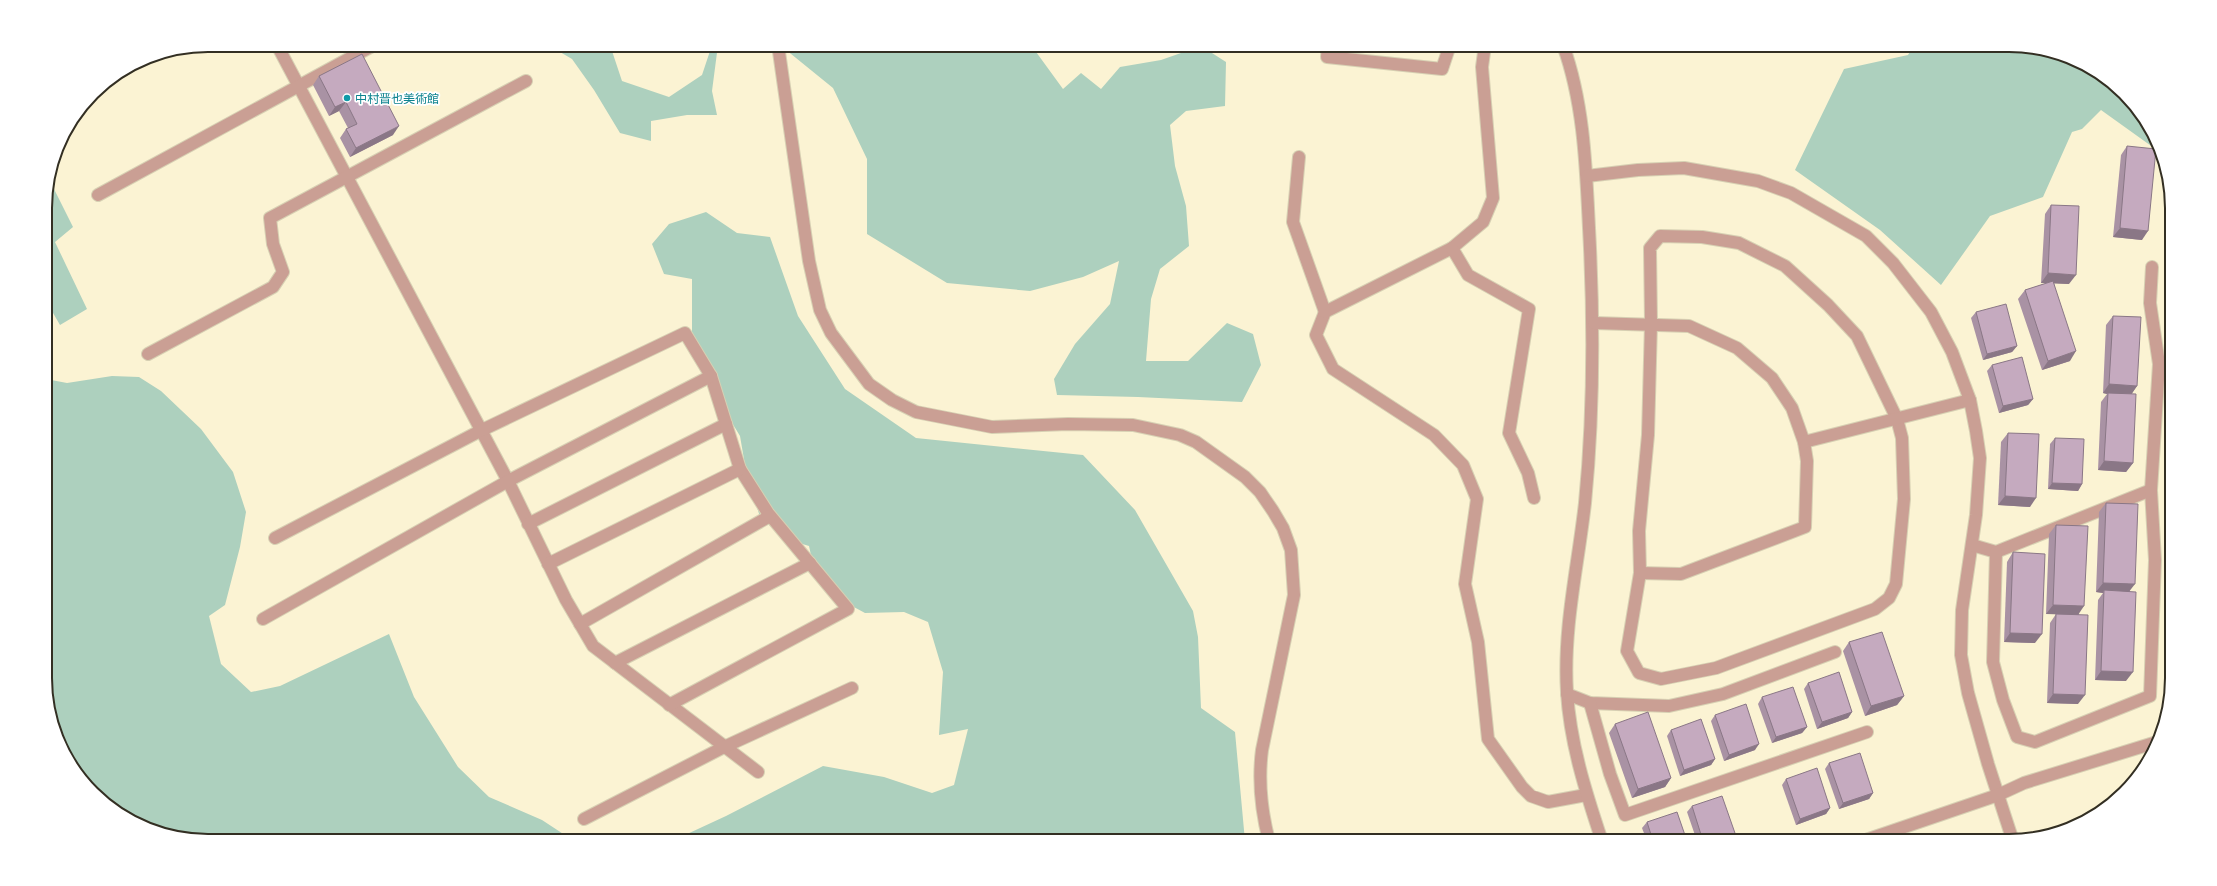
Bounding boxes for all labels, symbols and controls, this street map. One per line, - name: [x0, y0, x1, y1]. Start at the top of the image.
- place label: 中村晋也美術館: [355, 91, 439, 106]
- marker: 中村晋也美術館: [342, 93, 352, 103]

